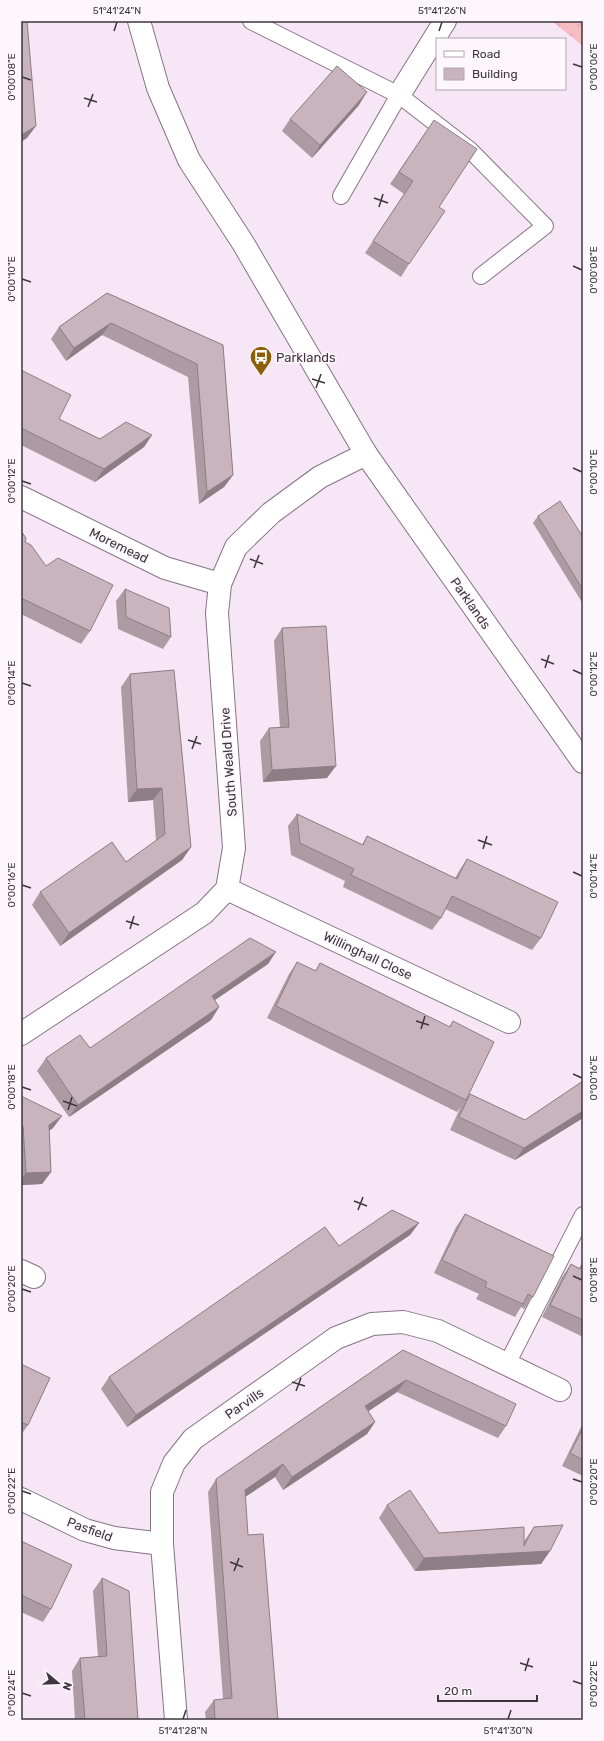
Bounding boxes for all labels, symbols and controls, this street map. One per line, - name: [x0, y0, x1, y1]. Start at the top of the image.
- text: 51°41'24"N: [93, 5, 141, 17]
- text: 51°41'26"N: [418, 5, 466, 17]
- legend: [436, 38, 566, 90]
- text: 0°00'06"E: [588, 44, 600, 90]
- text: Road: [472, 47, 500, 61]
- text: 0°00'08"E: [6, 53, 18, 101]
- text: Building: [472, 67, 518, 81]
- text: 0°00'08"E: [588, 246, 600, 294]
- text: 0°00'10"E: [6, 256, 18, 302]
- bus stop icon: Parklands: [248, 344, 274, 377]
- place label: Parklands: [276, 350, 336, 365]
- text: 0°00'10"E: [588, 449, 600, 495]
- text: 0°00'12"E: [6, 458, 18, 504]
- street label: Moremead: [87, 525, 151, 566]
- street label: Parklands: [447, 575, 494, 632]
- text: 0°00'12"E: [588, 651, 600, 697]
- text: 0°00'14"E: [6, 660, 18, 706]
- street label: South Weald Drive: [217, 707, 240, 817]
- text: 0°00'14"E: [588, 853, 600, 899]
- text: 0°00'16"E: [6, 863, 18, 907]
- street label: Willinghall Close: [320, 928, 415, 984]
- text: 0°00'16"E: [588, 1056, 600, 1100]
- text: 0°00'18"E: [6, 1064, 18, 1110]
- text: 0°00'18"E: [588, 1257, 600, 1303]
- text: 0°00'20"E: [6, 1265, 18, 1313]
- street label: Parvills: [222, 1385, 267, 1422]
- text: 0°00'20"E: [588, 1458, 600, 1506]
- text: 0°00'22"E: [6, 1468, 18, 1514]
- street label: Pasfield: [65, 1514, 115, 1545]
- text: 0°00'22"E: [588, 1661, 600, 1707]
- north arrow: [38, 1663, 78, 1703]
- text: 0°00'24"E: [6, 1670, 18, 1716]
- scale bar: [438, 1677, 537, 1703]
- text: N: [60, 1680, 74, 1692]
- text: 20 m: [444, 1684, 472, 1698]
- text: 51°41'28"N: [159, 1725, 208, 1737]
- text: 51°41'30"N: [483, 1725, 533, 1737]

